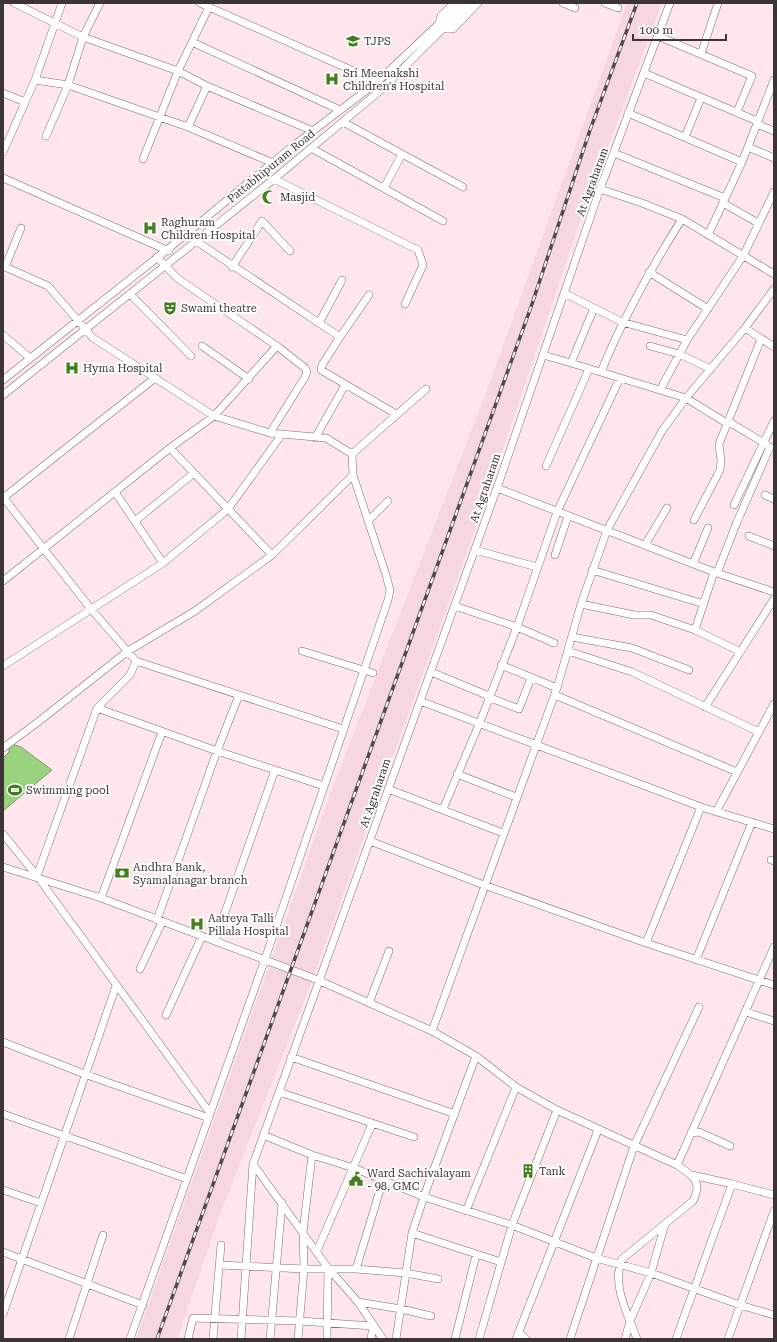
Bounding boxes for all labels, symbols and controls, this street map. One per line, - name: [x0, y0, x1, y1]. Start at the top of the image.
- scale bar: [633, 16, 726, 42]
- text: 100 m: [639, 23, 673, 37]
- school or university icon: TJPS: [345, 33, 361, 49]
- place label: TJPS: [364, 35, 391, 48]
- place label: Sri Meenakshi Children's Hospital: [343, 67, 445, 93]
- hospital icon: Sri Meenakshi Children's Hospital: [324, 71, 340, 87]
- street label: Pattabhipuram Road: [225, 127, 318, 206]
- street label: At Agraharam: [574, 146, 611, 218]
- mosque icon: Masjid: [261, 189, 277, 205]
- place label: Masjid: [280, 191, 315, 204]
- place label: Raghuram Children Hospital: [161, 216, 256, 242]
- hospital icon: Raghuram Children Hospital: [142, 220, 158, 236]
- theatre icon: Swami theatre: [162, 300, 178, 316]
- place label: Swami theatre: [181, 302, 257, 315]
- hospital icon: Hyma Hospital: [64, 360, 80, 376]
- place label: Hyma Hospital: [83, 362, 163, 375]
- street label: At Agraharam: [468, 452, 503, 524]
- street label: At Agraharam: [358, 757, 393, 829]
- sports icon: Swimming pool: [7, 782, 23, 798]
- place label: Swimming pool: [26, 784, 110, 797]
- place label: Andhra Bank, Syamalanagar branch: [133, 861, 248, 887]
- bank icon: Andhra Bank, Syamalanagar branch: [114, 865, 130, 881]
- place label: Aatreya Talli Pillala Hospital: [208, 912, 289, 938]
- hospital icon: Aatreya Talli Pillala Hospital: [189, 916, 205, 932]
- building icon: Tank: [520, 1163, 536, 1179]
- place label: Tank: [539, 1165, 566, 1178]
- place label: Ward Sachivalayam - 98, GMC: [367, 1167, 471, 1193]
- public building icon: Ward Sachivalayam - 98, GMC: [348, 1171, 364, 1187]

